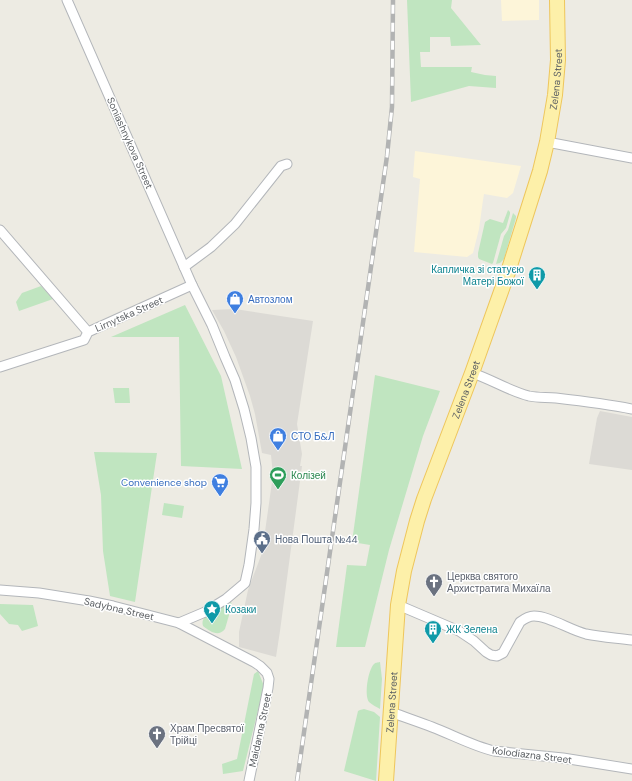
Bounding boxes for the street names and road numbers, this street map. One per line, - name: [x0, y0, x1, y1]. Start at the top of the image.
- street label: Zelena Street: [546, 49, 565, 111]
- street label: Soniashnykova Street: [104, 95, 156, 191]
- street label: Lirnytska Street: [93, 293, 165, 335]
- street label: Zelena Street: [449, 358, 483, 420]
- street label: Sadybna Street: [83, 595, 155, 623]
- street label: Zelena Street: [383, 671, 400, 733]
- street label: Maidanna Street: [246, 691, 274, 768]
- street label: Kolodiazna Street: [491, 744, 573, 766]

